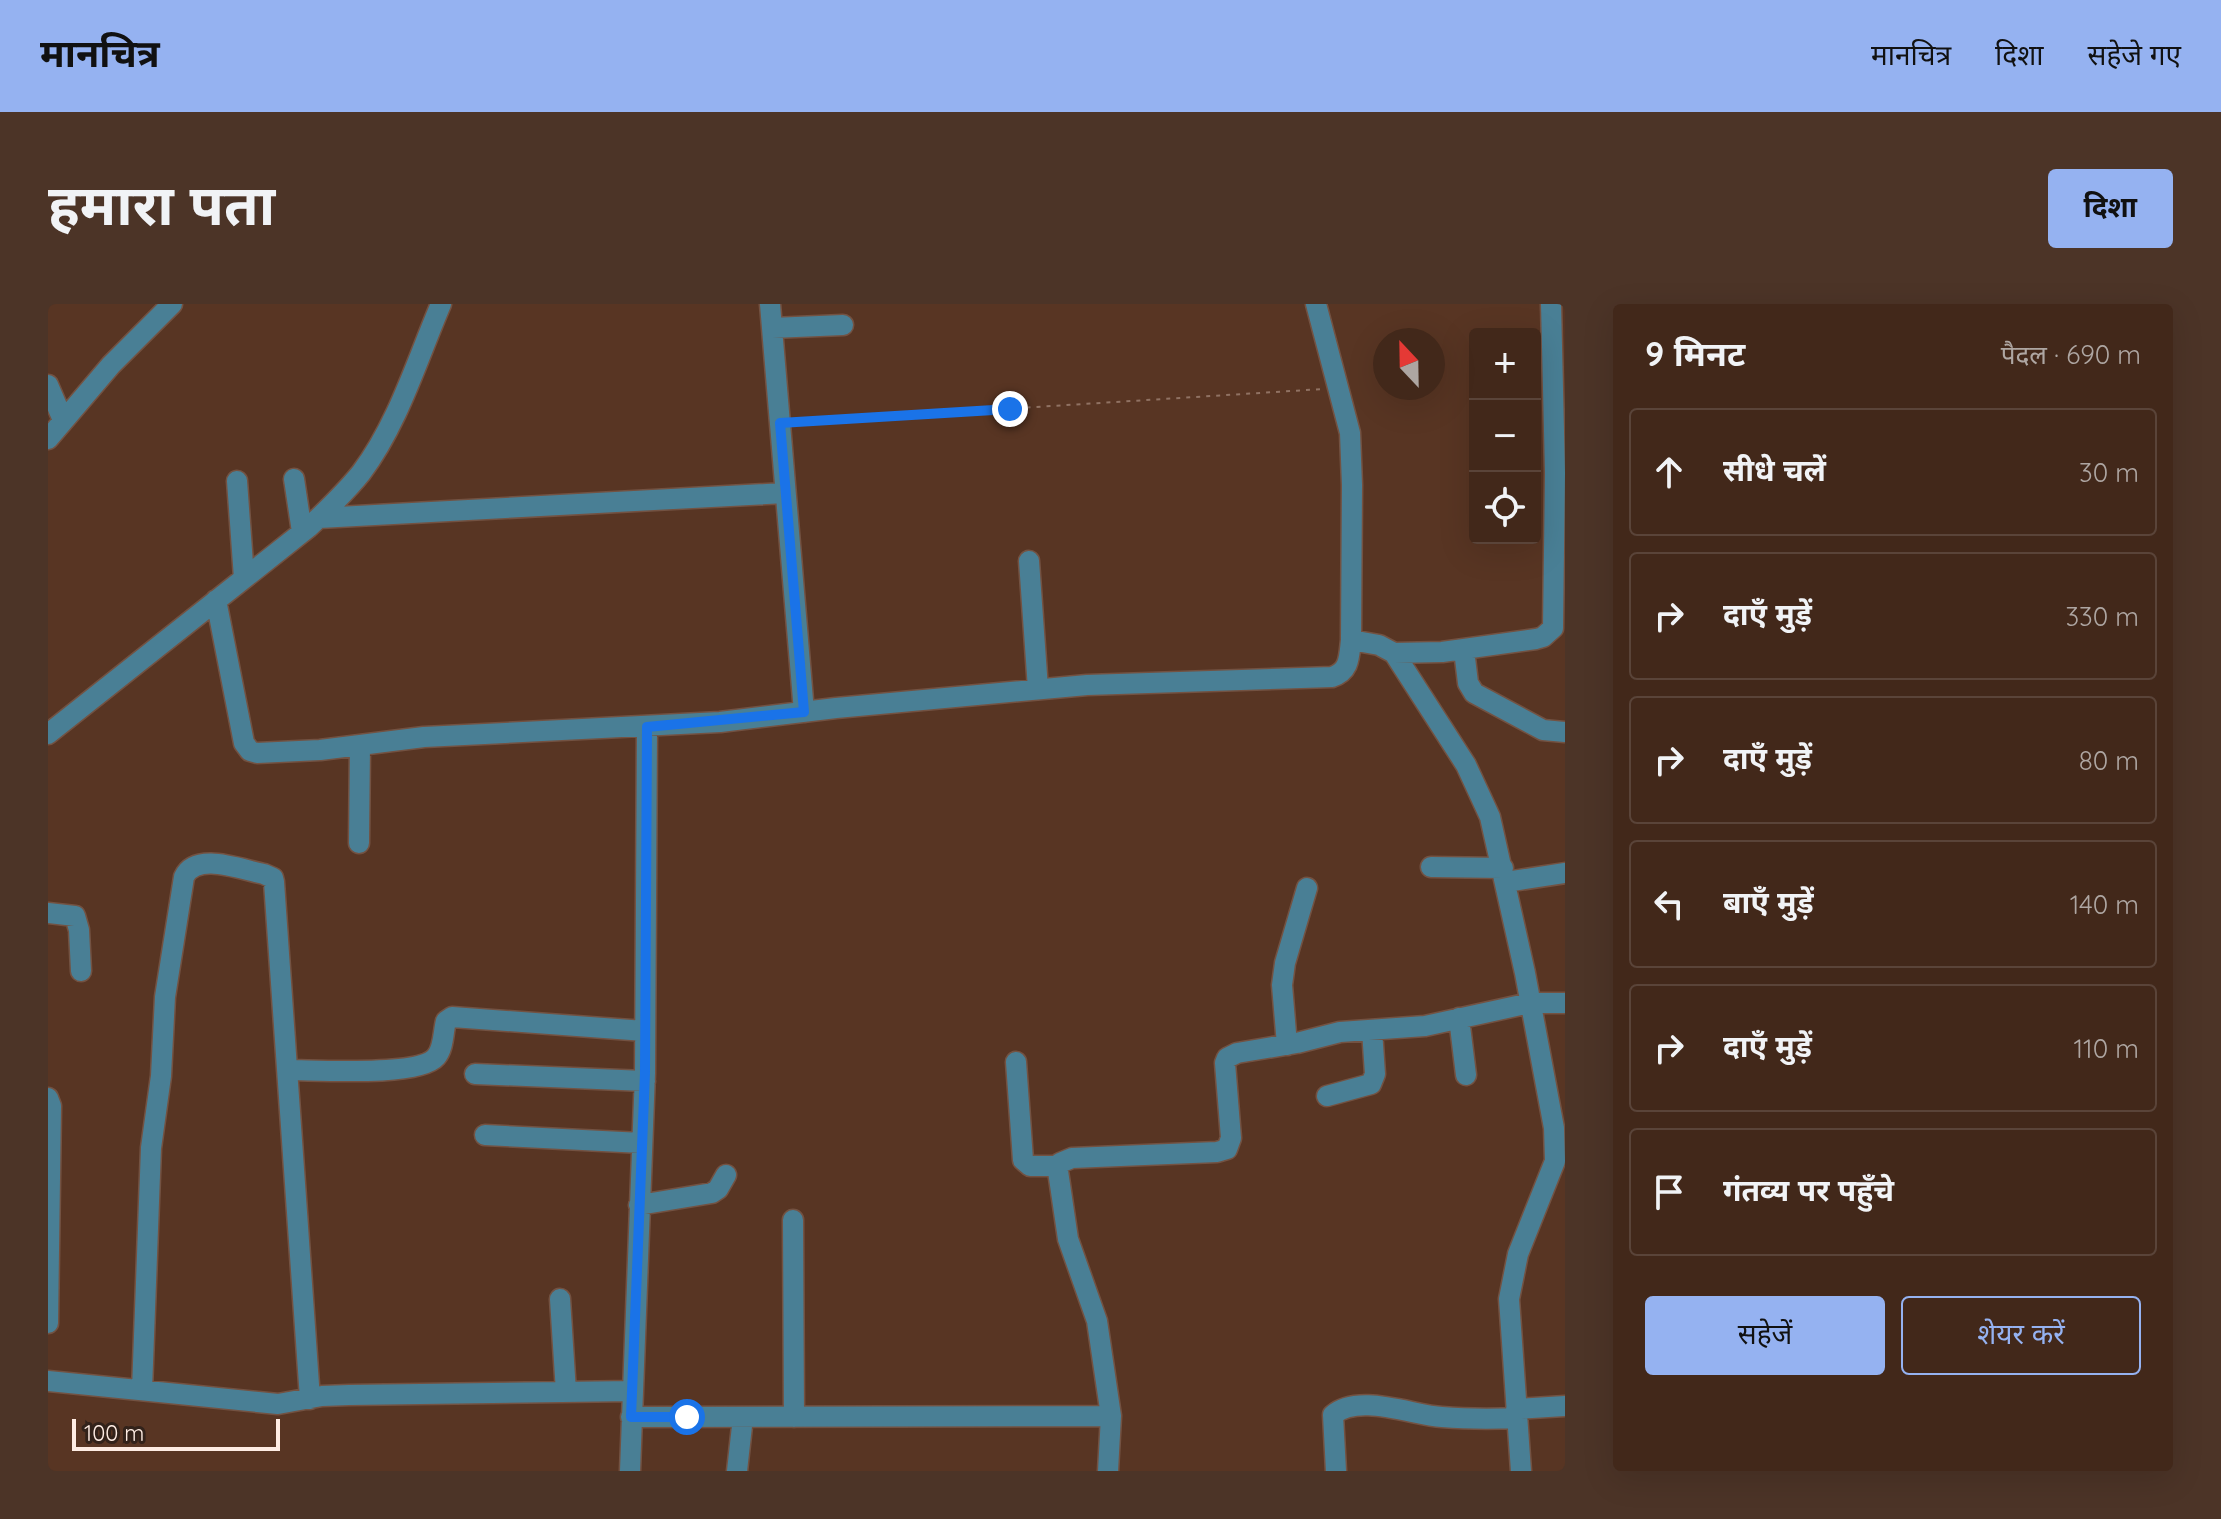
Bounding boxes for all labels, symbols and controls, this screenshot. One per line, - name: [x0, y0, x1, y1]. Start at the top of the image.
- text: मानचित्र: [40, 29, 160, 77]
- text: मानचित्र: [1871, 37, 1951, 72]
- text: दिशा: [1995, 37, 2044, 72]
- text: सहेजे गए: [2088, 37, 2181, 72]
- text: हमारा पता: [48, 169, 275, 239]
- button: दिशा: [2048, 169, 2173, 248]
- north arrow: [1373, 328, 1445, 400]
- map controls: [1469, 328, 1541, 544]
- button: +: [1469, 328, 1541, 400]
- text: 9 मिनट: [1645, 332, 1745, 375]
- text: पैदल · 690 m: [2001, 338, 2141, 371]
- route end: [992, 391, 1028, 427]
- button: −: [1469, 400, 1541, 472]
- icon: ahead: [1647, 450, 1691, 494]
- text: सीधे चलें: [1723, 451, 1826, 489]
- text: 30 m: [2079, 456, 2139, 489]
- button: locate: [1469, 472, 1541, 544]
- icon: right: [1647, 594, 1691, 638]
- text: दाएँ मुड़ें: [1723, 595, 1812, 633]
- text: 330 m: [2065, 600, 2139, 633]
- icon: right: [1647, 738, 1691, 782]
- text: दाएँ मुड़ें: [1723, 739, 1812, 777]
- text: 80 m: [2079, 744, 2139, 777]
- icon: left: [1647, 882, 1691, 926]
- text: बाएँ मुड़ें: [1723, 883, 1814, 921]
- text: 140 m: [2070, 888, 2139, 921]
- icon: right: [1647, 1026, 1691, 1070]
- text: दाएँ मुड़ें: [1723, 1027, 1812, 1065]
- text: 110 m: [2073, 1032, 2139, 1065]
- icon: arrive: [1647, 1170, 1691, 1214]
- text: गंतव्य पर पहुँचे: [1723, 1171, 1894, 1209]
- button: सहेजें: [1645, 1296, 1885, 1375]
- button: शेयर करें: [1901, 1296, 2141, 1375]
- route start: [669, 1399, 705, 1435]
- scale bar: [72, 1415, 280, 1451]
- text: 100 m: [84, 1419, 144, 1447]

